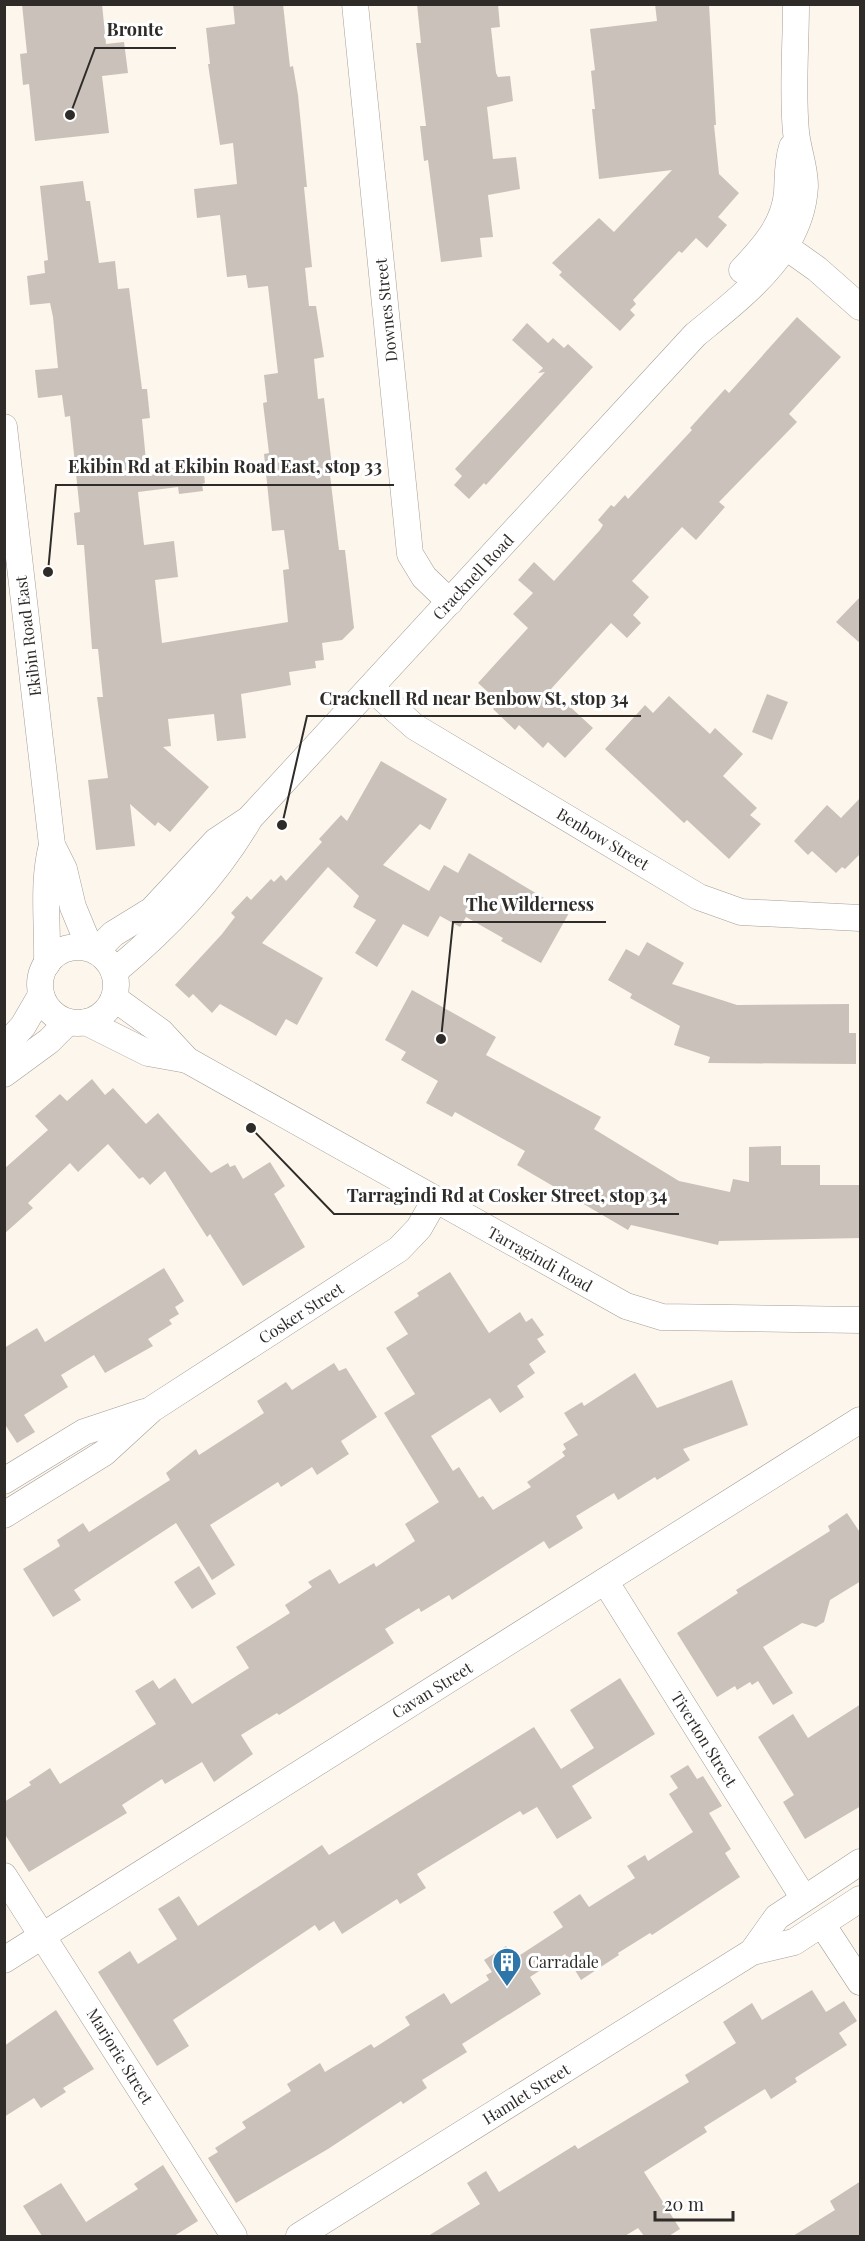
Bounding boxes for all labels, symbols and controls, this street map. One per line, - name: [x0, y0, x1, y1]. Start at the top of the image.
- callout: Bronte: [95, 12, 176, 48]
- text: Bronte: [107, 17, 163, 41]
- street label: Downes Street: [370, 257, 401, 363]
- callout: Ekibin Rd at Ekibin Road East, stop 33: [56, 449, 394, 485]
- text: Ekibin Rd at Ekibin Road East, stop 33: [68, 454, 382, 478]
- street label: Cracknell Road: [427, 529, 518, 624]
- street label: Ekibin Road East: [10, 574, 45, 698]
- callout: Cracknell Rd near Benbow St, stop 34: [307, 680, 641, 716]
- text: Cracknell Rd near Benbow St, stop 34: [320, 686, 628, 710]
- street label: Benbow Street: [553, 803, 654, 875]
- callout: The Wilderness: [453, 886, 606, 922]
- text: The Wilderness: [466, 892, 594, 916]
- callout: Tarragindi Rd at Cosker Street, stop 34: [334, 1178, 679, 1214]
- text: Tarragindi Rd at Cosker Street, stop 34: [347, 1183, 667, 1207]
- street label: Tarragindi Road: [484, 1221, 596, 1296]
- street label: Cosker Street: [254, 1277, 347, 1348]
- street label: Cavan Street: [388, 1656, 476, 1723]
- street label: Tiverton Street: [667, 1687, 742, 1791]
- building icon: Carradale: [491, 1946, 523, 1988]
- place label: Carradale: [528, 1951, 599, 1972]
- street label: Marjorie Street: [83, 2004, 158, 2108]
- street label: Hamlet Street: [478, 2058, 574, 2129]
- scale bar: [655, 2184, 733, 2222]
- text: 20 m: [664, 2192, 704, 2216]

